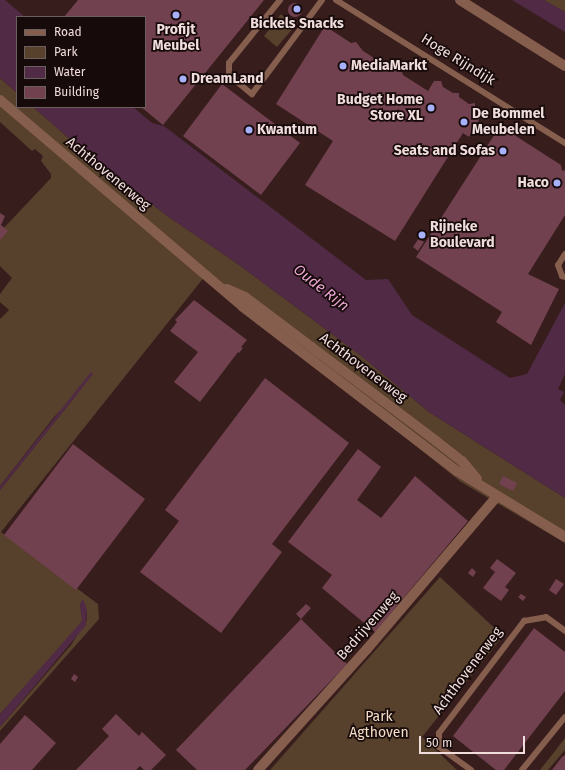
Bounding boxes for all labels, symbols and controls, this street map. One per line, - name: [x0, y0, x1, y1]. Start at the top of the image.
- marker: Bickels Snacks: [292, 4, 302, 14]
- marker: Profijt Meubel: [171, 10, 181, 20]
- legend: [16, 16, 146, 108]
- place label: Bickels Snacks: [250, 16, 344, 32]
- place label: Profijt Meubel: [153, 22, 199, 54]
- text: Road: [54, 25, 82, 39]
- street label: Hoge Rijndijk: [418, 31, 498, 89]
- text: Park: [54, 45, 78, 59]
- place label: MediaMarkt: [351, 58, 427, 74]
- marker: MediaMarkt: [338, 61, 348, 71]
- text: Water: [54, 65, 85, 79]
- place label: DreamLand: [191, 71, 264, 87]
- marker: DreamLand: [178, 74, 188, 84]
- text: Building: [54, 85, 99, 99]
- place label: Budget Home Store XL: [337, 92, 423, 124]
- marker: Budget Home Store XL: [426, 103, 436, 113]
- place label: De Bommel Meubelen: [472, 106, 545, 138]
- marker: De Bommel Meubelen: [459, 117, 469, 127]
- place label: Kwantum: [257, 122, 317, 138]
- marker: Kwantum: [244, 125, 254, 135]
- street label: Achthovenerweg: [62, 134, 154, 214]
- place label: Seats and Sofas: [394, 143, 495, 159]
- marker: Seats and Sofas: [498, 146, 508, 156]
- place label: Haco: [517, 175, 549, 191]
- marker: Haco: [552, 178, 562, 188]
- place label: Rijneke Boulevard: [430, 219, 495, 252]
- marker: Rijneke Boulevard: [417, 230, 427, 240]
- water label: Oude Rijn: [290, 261, 352, 315]
- street label: Achthovenerweg: [316, 330, 410, 406]
- street label: Bedrijvenweg: [334, 588, 402, 664]
- street label: Achthovenerweg: [430, 624, 506, 718]
- park label: Park Agthoven: [349, 709, 409, 742]
- scale bar: [421, 728, 527, 754]
- text: 50 m: [426, 736, 452, 750]

